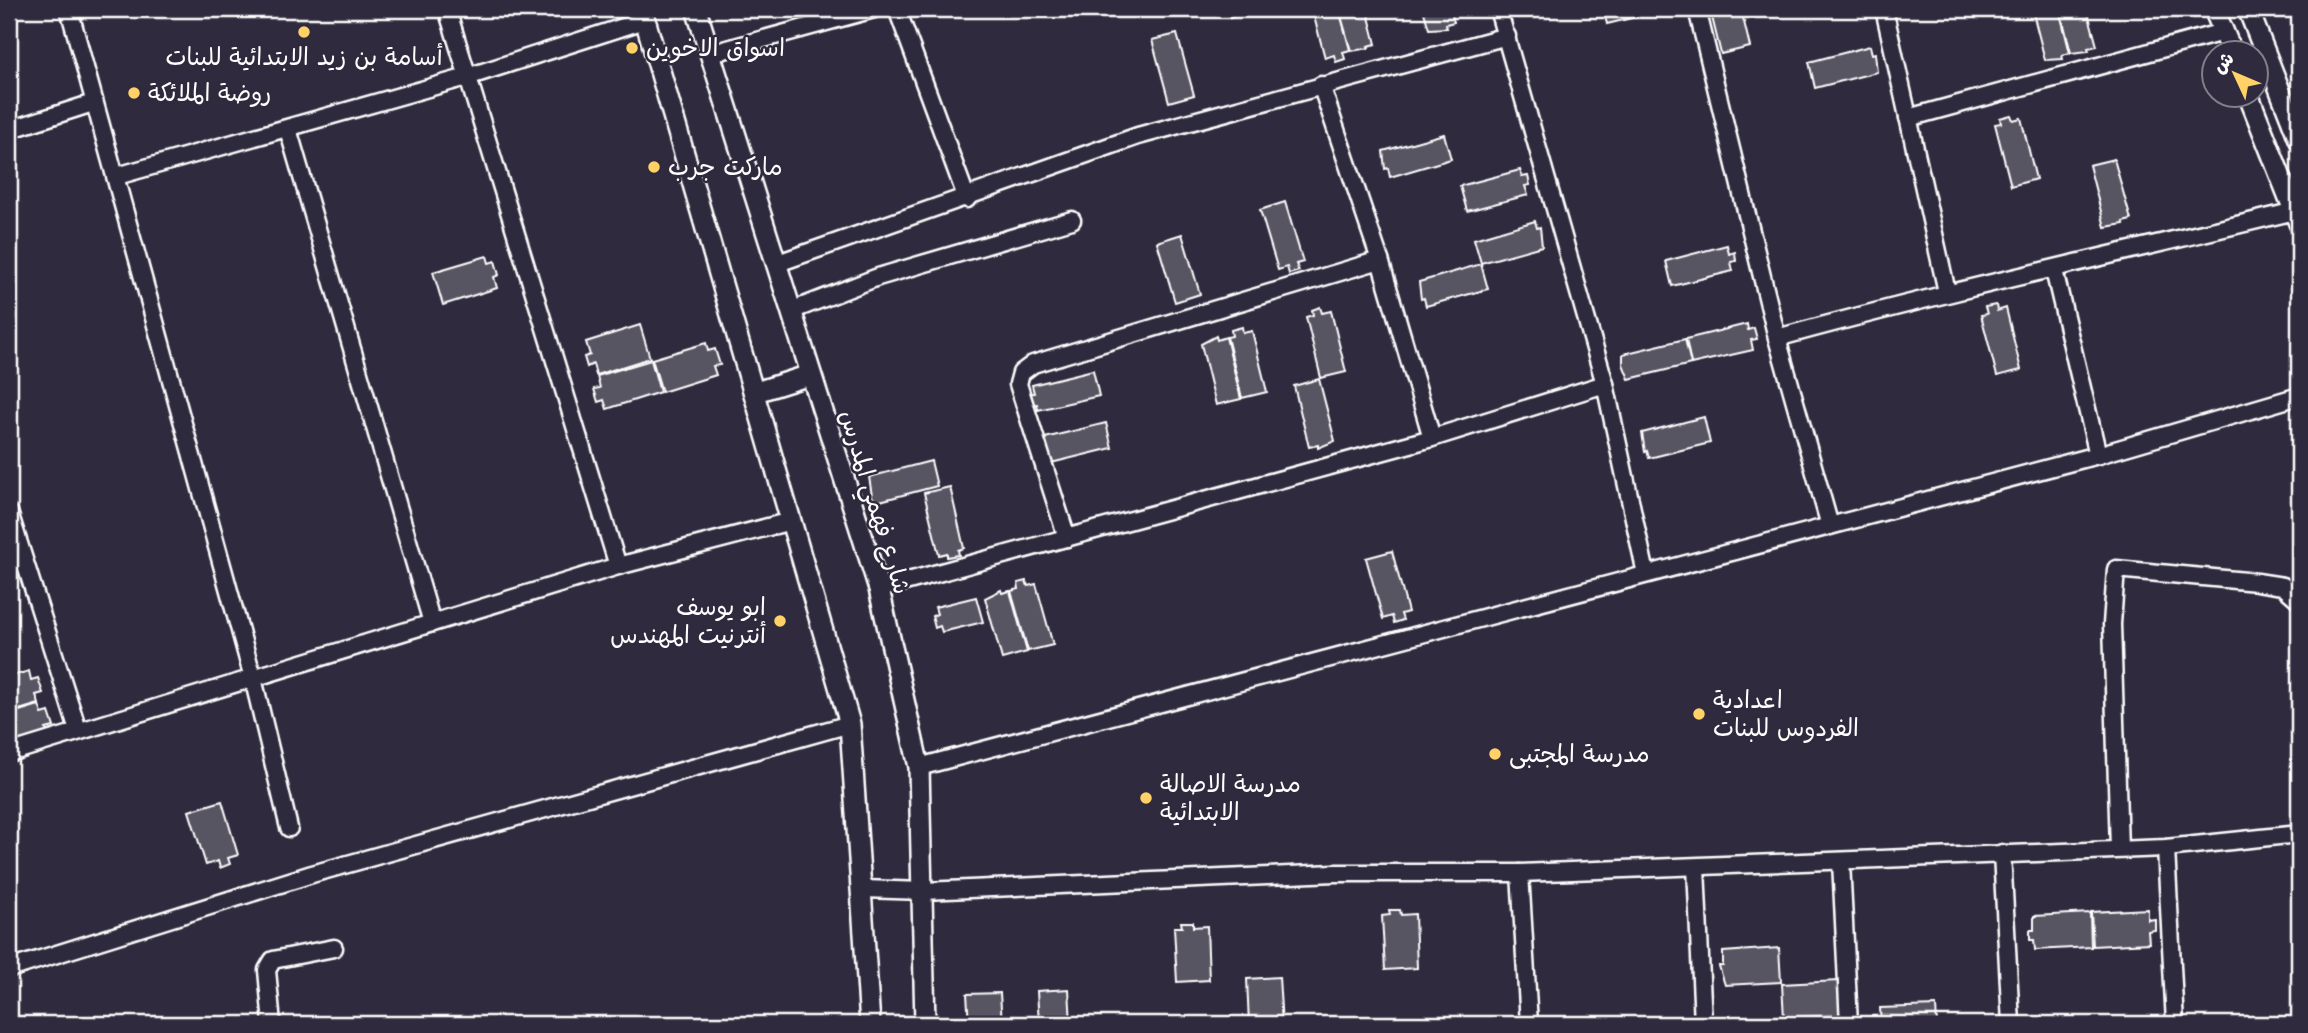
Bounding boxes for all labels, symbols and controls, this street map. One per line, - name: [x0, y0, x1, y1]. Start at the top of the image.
- marker: أسامة بن زيد الابتدائية للبنات: [296, 24, 312, 40]
- place label: اسواق الاخوين: [646, 31, 785, 63]
- north arrow: [2200, 38, 2270, 108]
- place label: أسامة بن زيد الابتدائية للبنات: [165, 40, 443, 71]
- marker: اسواق الاخوين: [624, 40, 640, 56]
- text: ش: [2206, 46, 2239, 78]
- place label: روضة الملائكة: [148, 76, 272, 107]
- marker: روضة الملائكة: [126, 85, 142, 101]
- place label: ماركت جرب: [668, 150, 783, 181]
- marker: ماركت جرب: [646, 159, 662, 175]
- street label: شارع فهمي المدرس: [827, 406, 919, 599]
- place label: ابو يوسف أنترنيت المهندس: [610, 590, 766, 649]
- marker: ابو يوسف أنترنيت المهندس: [772, 613, 788, 629]
- place label: اعدادية الفردوس للبنات: [1713, 683, 1859, 743]
- marker: اعدادية الفردوس للبنات: [1691, 706, 1707, 722]
- place label: مدرسة المجتبى: [1509, 737, 1650, 769]
- marker: مدرسة المجتبى: [1487, 746, 1503, 762]
- place label: مدرسة الاصالة الابتدائية: [1160, 767, 1301, 826]
- marker: مدرسة الاصالة الابتدائية: [1138, 790, 1154, 806]

